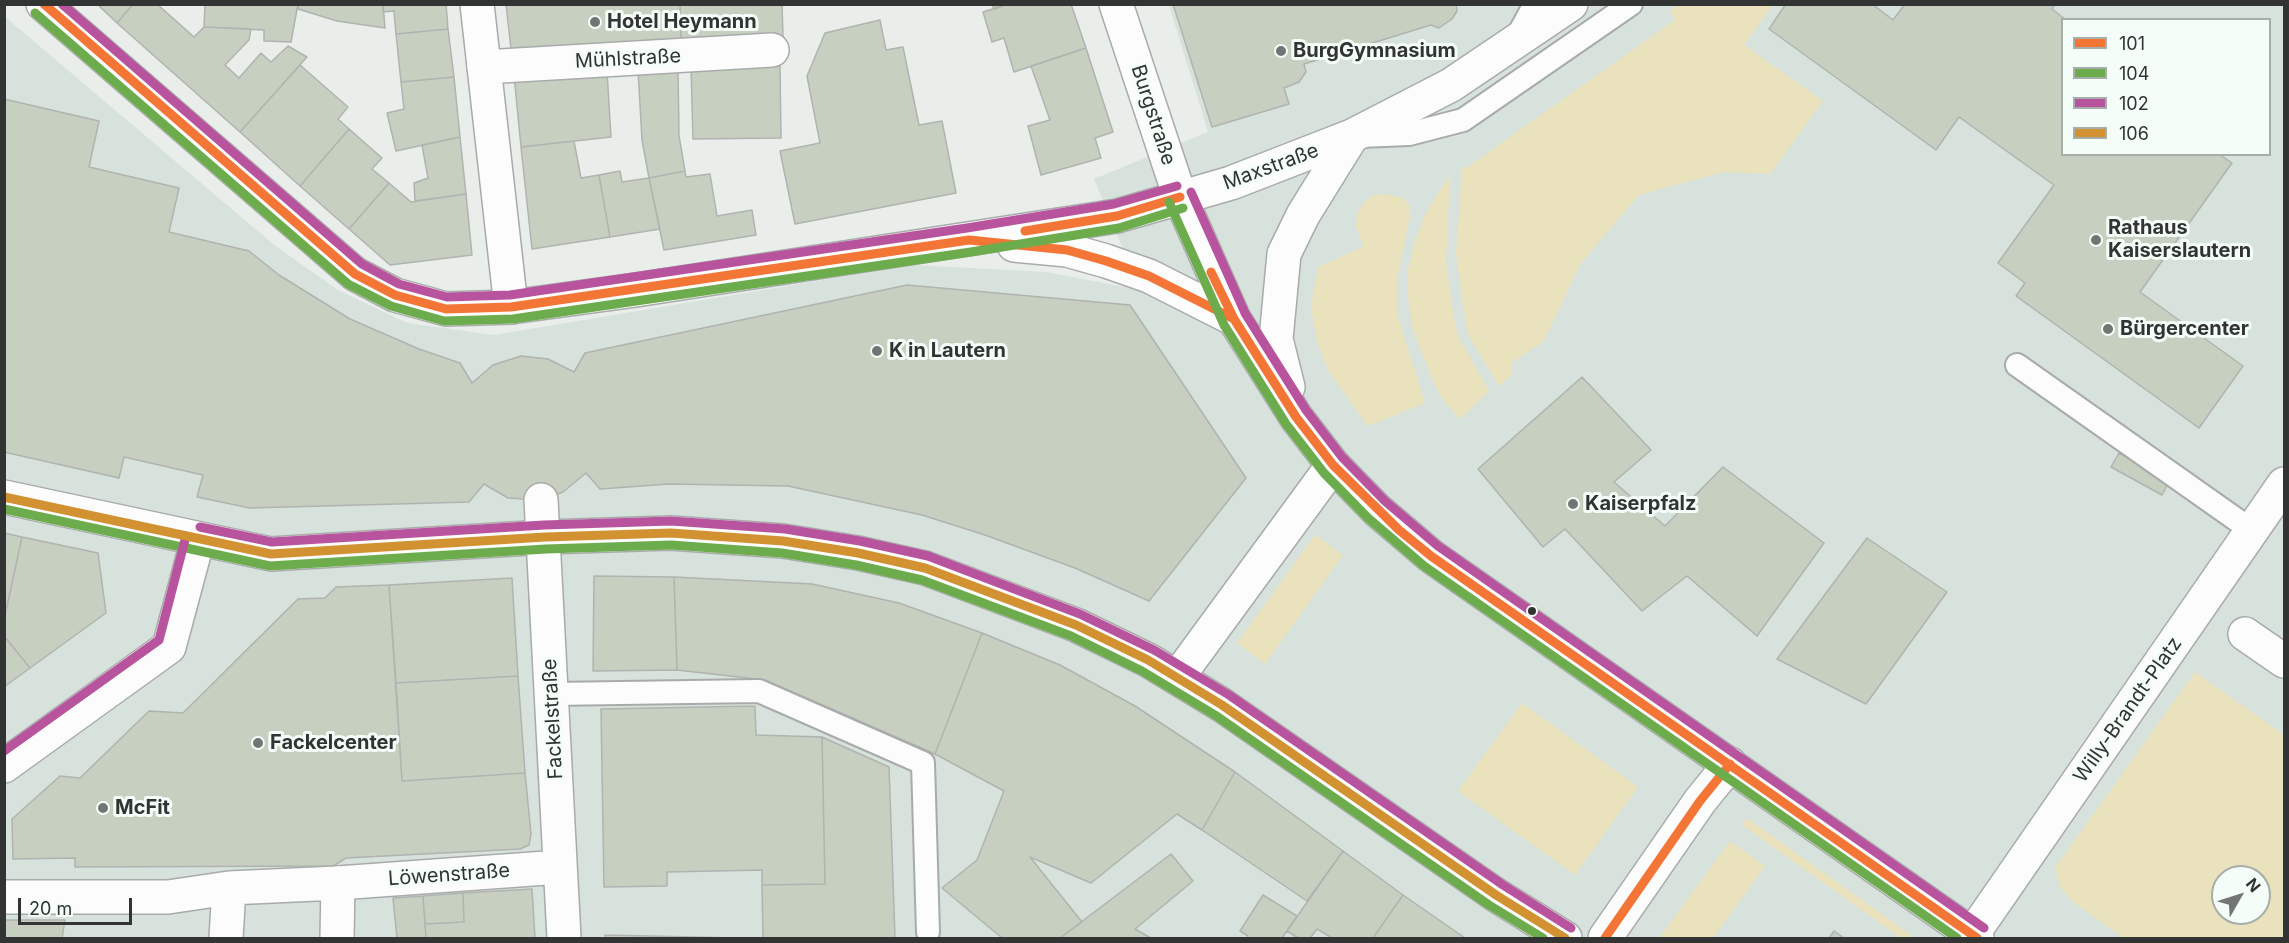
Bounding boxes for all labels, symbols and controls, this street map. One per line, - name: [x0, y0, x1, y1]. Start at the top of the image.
- place label: Hotel Heymann: [607, 10, 757, 34]
- marker: Hotel Heymann: [588, 15, 602, 29]
- legend: [2061, 18, 2271, 156]
- text: 101: [2119, 33, 2145, 54]
- place label: BurgGymnasium: [1293, 39, 1456, 63]
- street label: Mühlstraße: [574, 44, 682, 74]
- marker: BurgGymnasium: [1274, 44, 1288, 58]
- street label: Burgstraße: [1125, 62, 1181, 168]
- text: 104: [2119, 63, 2149, 84]
- text: 102: [2119, 93, 2149, 114]
- text: 106: [2119, 123, 2149, 144]
- street label: Maxstraße: [1220, 139, 1322, 195]
- place label: Rathaus Kaiserslautern: [2108, 216, 2251, 263]
- marker: Rathaus Kaiserslautern: [2089, 233, 2103, 247]
- place label: Bürgercenter: [2120, 317, 2249, 341]
- marker: Bürgercenter: [2101, 322, 2115, 336]
- place label: K in Lautern: [889, 339, 1006, 363]
- marker: K in Lautern: [870, 344, 884, 358]
- place label: Kaiserpfalz: [1585, 492, 1696, 516]
- marker: Kaiserpfalz: [1566, 497, 1580, 511]
- unlabelled marker: [1526, 605, 1538, 617]
- street label: Willy-Brandt-Platz: [2069, 633, 2187, 787]
- street label: Fackelstraße: [538, 658, 568, 780]
- place label: Fackelcenter: [270, 731, 397, 755]
- marker: Fackelcenter: [251, 736, 265, 750]
- place label: McFit: [115, 796, 170, 820]
- marker: McFit: [96, 801, 110, 815]
- street label: Löwenstraße: [387, 859, 511, 891]
- north arrow: [2211, 865, 2271, 925]
- text: N: [2242, 874, 2265, 896]
- scale bar: [21, 886, 135, 924]
- text: 20 m: [29, 898, 72, 919]

